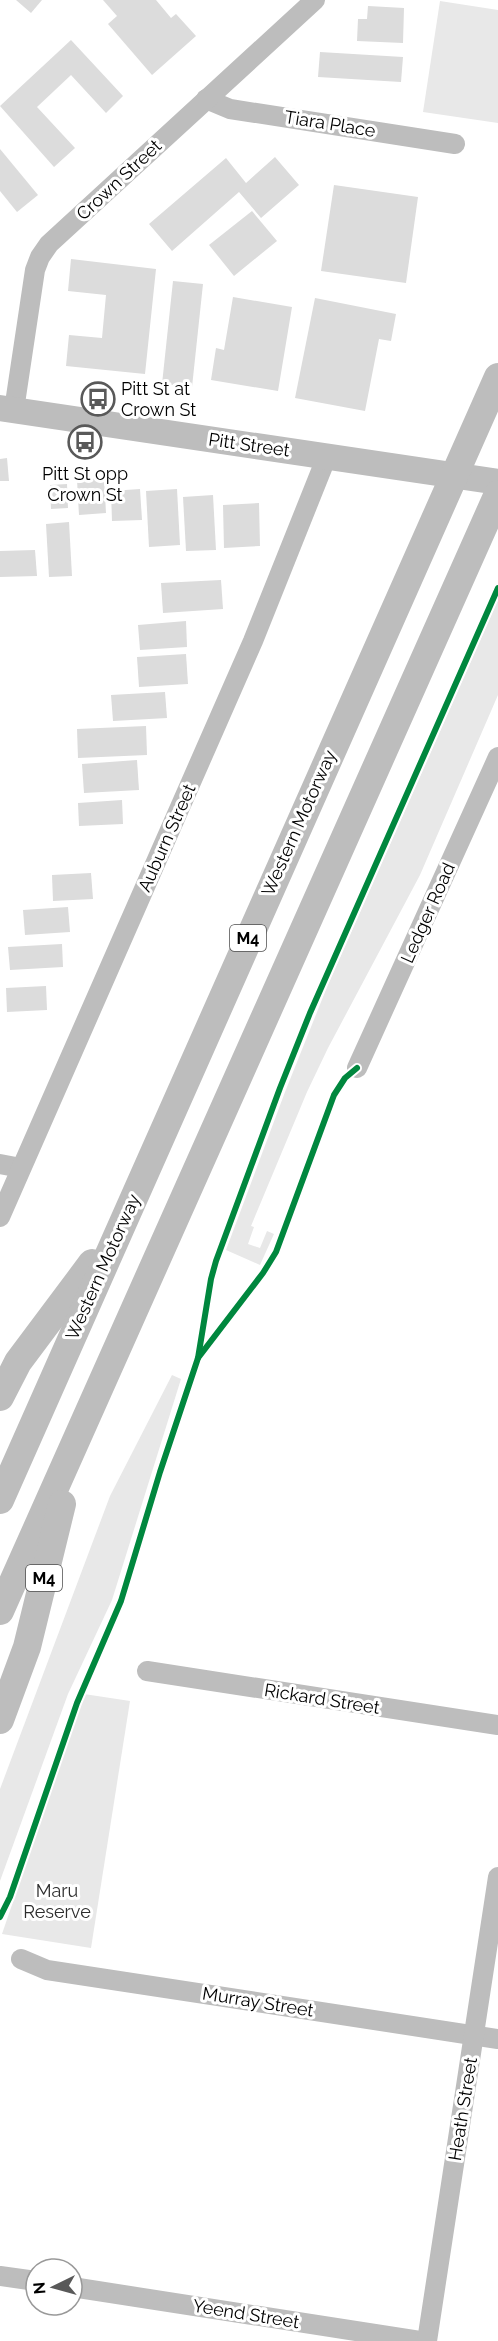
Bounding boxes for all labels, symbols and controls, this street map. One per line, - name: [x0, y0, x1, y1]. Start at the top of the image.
- street label: Tiara Place: [283, 106, 377, 141]
- street label: Crown Street: [72, 135, 165, 224]
- place label: Pitt St at Crown St: [121, 378, 196, 420]
- bus stop icon: Pitt St at Crown St: [80, 381, 116, 417]
- bus stop icon: Pitt St opp Crown St: [67, 424, 103, 460]
- street label: Pitt Street: [207, 428, 291, 461]
- place label: Pitt St opp Crown St: [42, 463, 128, 505]
- street label: Western Motorway: [257, 746, 340, 899]
- street label: Auburn Street: [133, 781, 200, 895]
- street label: Ledger Road: [396, 859, 459, 966]
- road number: M4: [230, 925, 266, 951]
- street label: Western Motorway: [61, 1190, 144, 1343]
- road number: M4: [26, 1565, 62, 1591]
- street label: Rickard Street: [263, 1679, 381, 1718]
- park label: Maru Reserve: [23, 1880, 91, 1922]
- street label: Murray Street: [201, 1982, 315, 2021]
- street label: Heath Street: [444, 2056, 481, 2162]
- north arrow: [24, 2257, 84, 2317]
- text: N: [30, 2281, 50, 2295]
- street label: Yeend Street: [191, 2295, 301, 2332]

